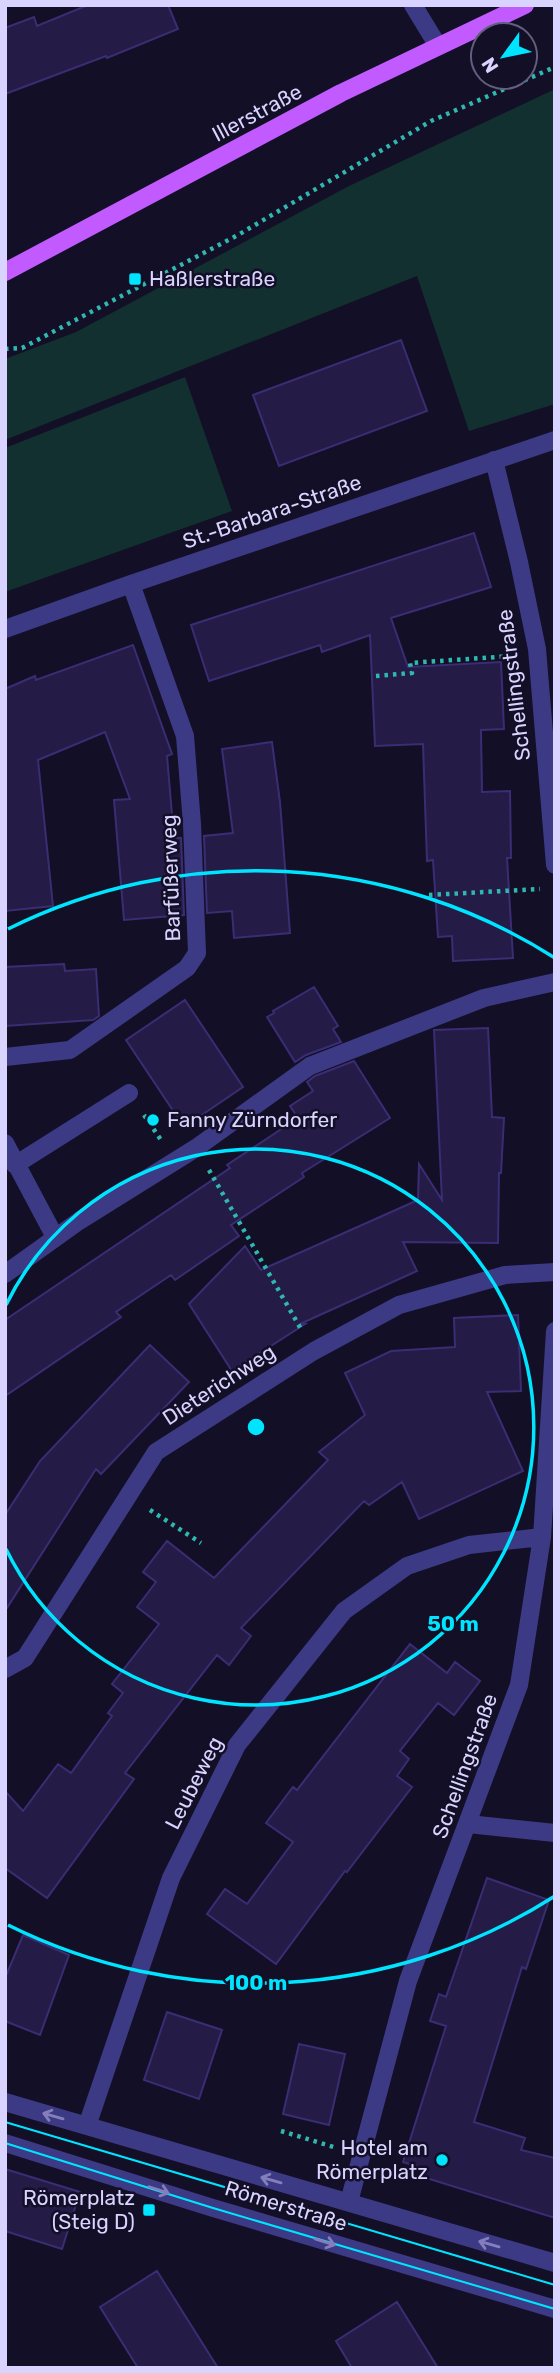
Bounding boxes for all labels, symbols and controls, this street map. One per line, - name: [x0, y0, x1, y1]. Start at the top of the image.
- north arrow: [469, 21, 539, 91]
- text: N: [477, 53, 504, 77]
- street label: Illerstraße: [208, 78, 306, 147]
- place label: Haßlerstraße: [149, 266, 275, 291]
- marker: Haßlerstraße: [127, 271, 143, 287]
- street label: St.-Barbara-Straße: [179, 469, 364, 554]
- street label: Schellingstraße: [492, 608, 535, 762]
- street label: Barfüßerweg: [156, 814, 185, 942]
- place label: Fanny Zürndorfer: [167, 1107, 337, 1132]
- marker: Fanny Zürndorfer: [145, 1112, 161, 1128]
- street label: Dieterichweg: [158, 1339, 280, 1430]
- centre of rings: [244, 1415, 268, 1439]
- text: 50 m: [427, 1611, 479, 1636]
- street label: Schellingstraße: [427, 1690, 502, 1842]
- street label: Leubeweg: [160, 1732, 228, 1833]
- text: 100 m: [225, 1970, 287, 1995]
- one-way arrow: [42, 2108, 64, 2121]
- place label: Hotel am Römerplatz: [316, 2135, 428, 2184]
- marker: Hotel am Römerplatz: [434, 2152, 450, 2168]
- one-way arrow: [260, 2172, 282, 2185]
- street label: Römerstraße: [222, 2175, 350, 2236]
- place label: Römerplatz (Steig D): [23, 2185, 135, 2234]
- one-way arrow: [147, 2185, 169, 2197]
- marker: Römerplatz (Steig D): [141, 2202, 157, 2218]
- one-way arrow: [314, 2236, 336, 2249]
- one-way arrow: [479, 2236, 501, 2249]

